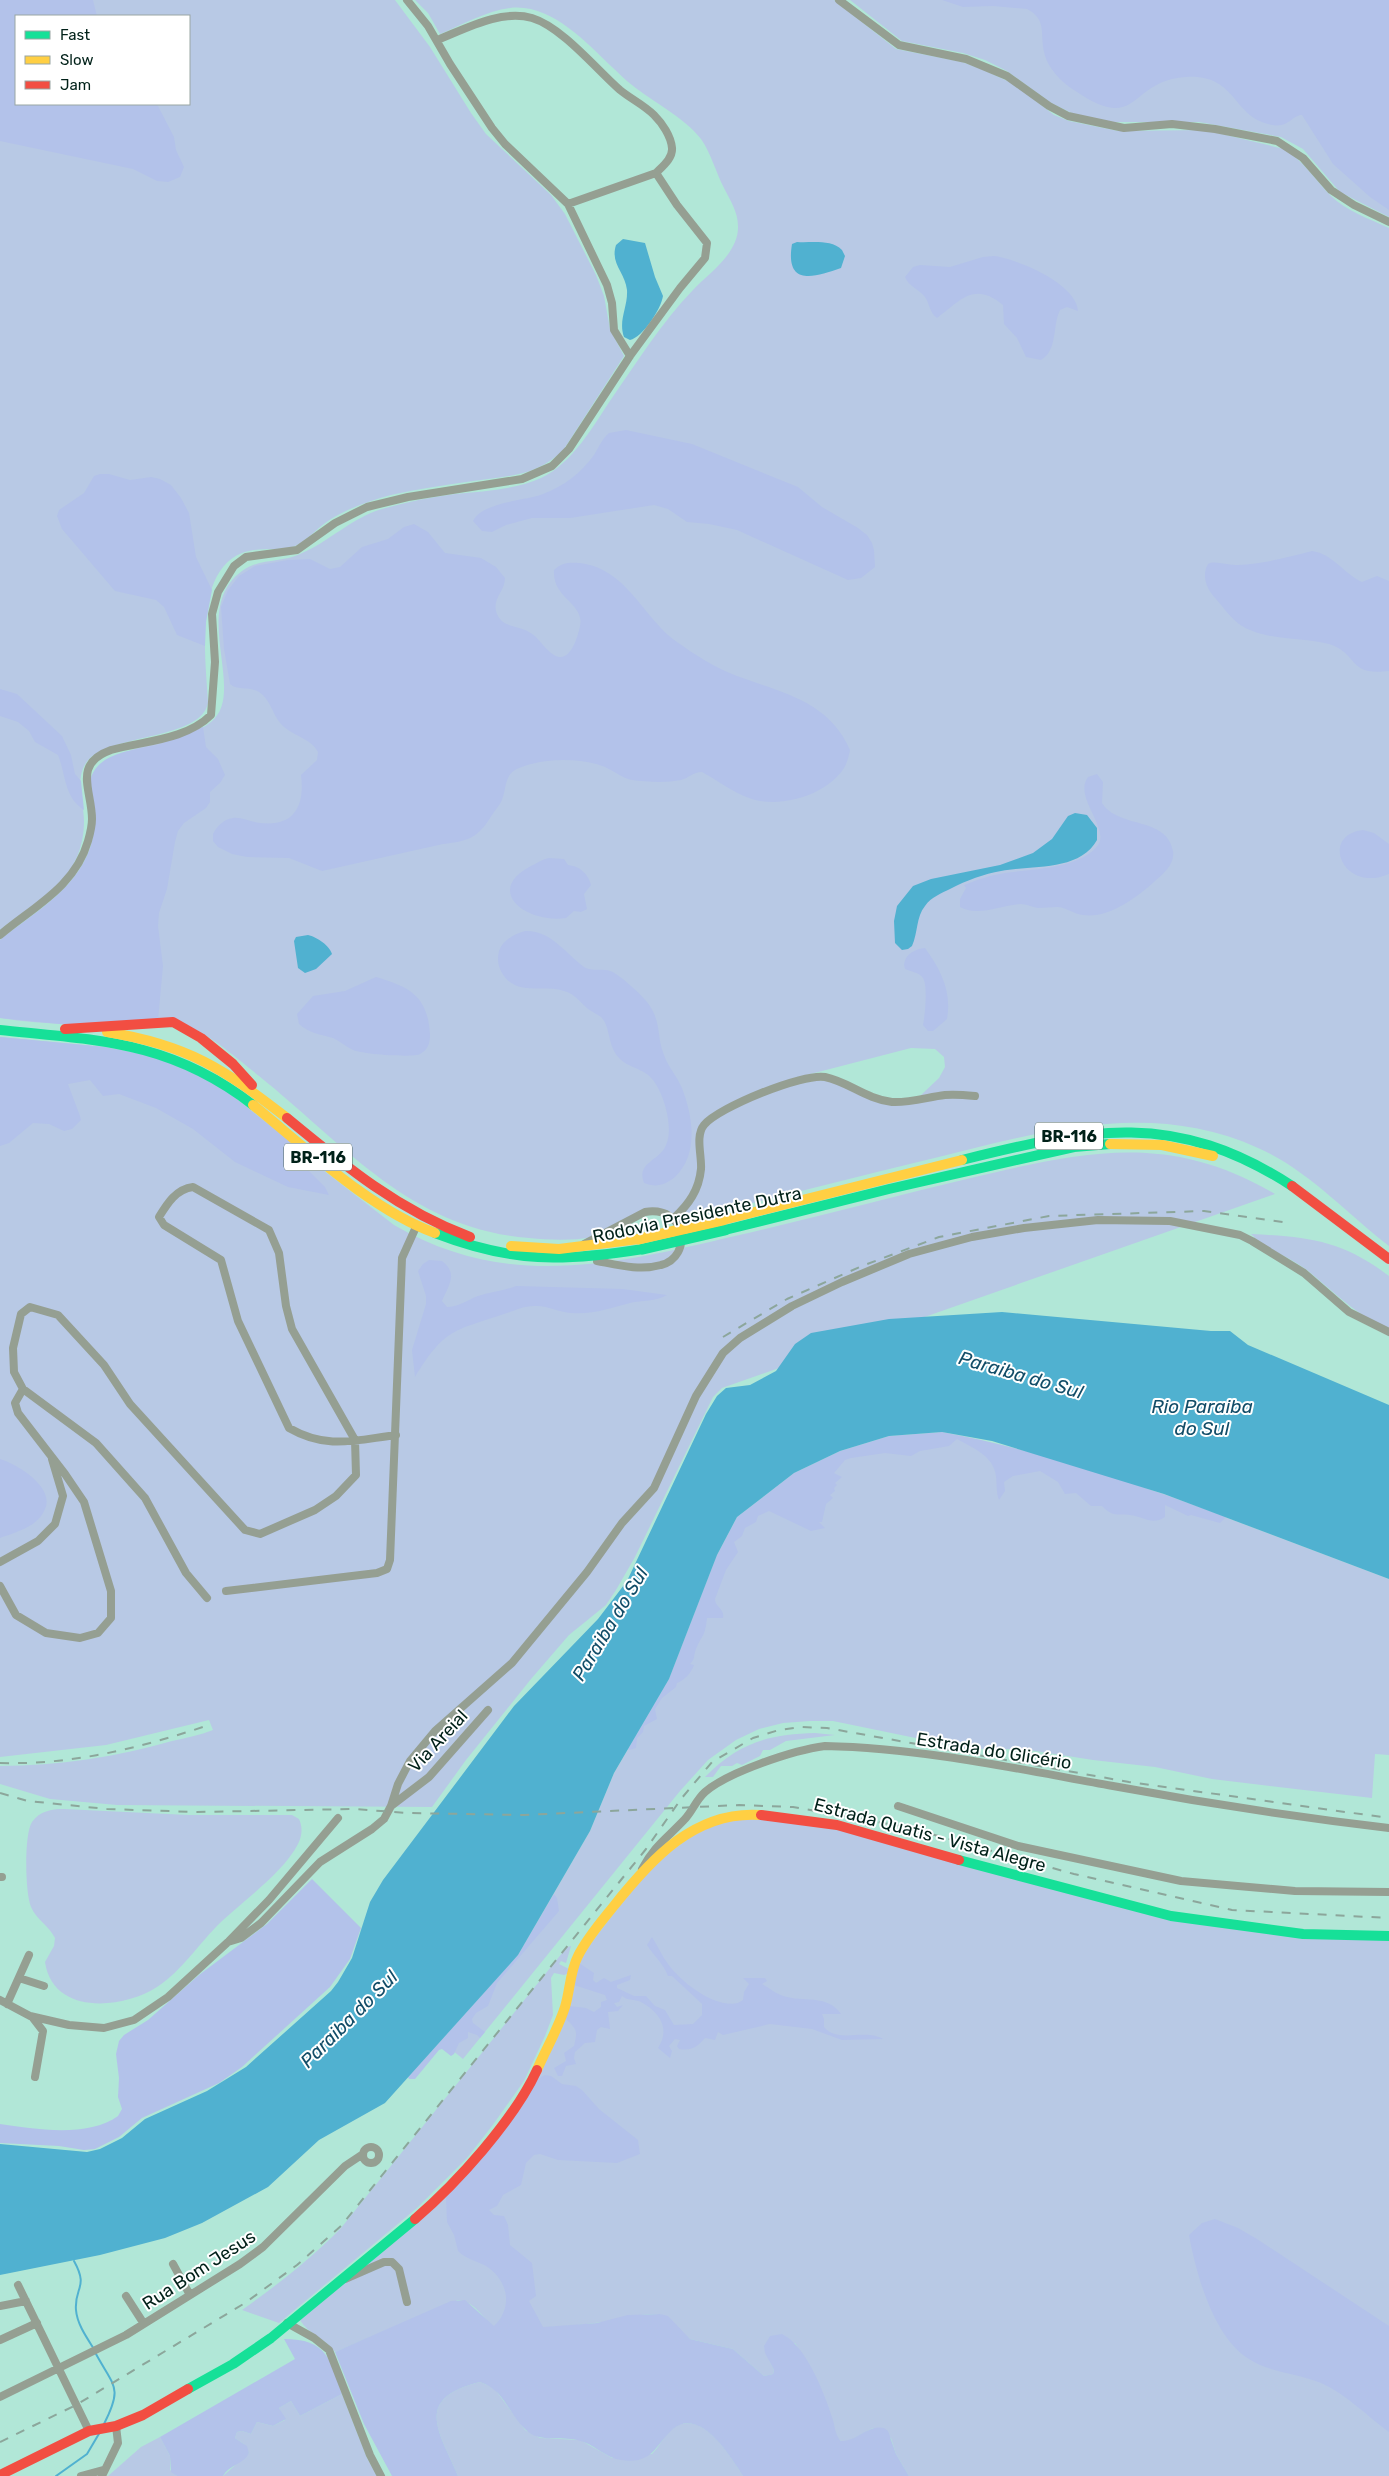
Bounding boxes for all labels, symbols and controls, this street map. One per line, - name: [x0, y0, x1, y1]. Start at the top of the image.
- legend: [15, 15, 190, 105]
- text: Fast: [60, 26, 90, 44]
- text: Slow: [60, 51, 93, 69]
- text: Jam: [60, 76, 91, 94]
- road number: BR-116: [1035, 1122, 1103, 1150]
- road number: BR-116: [284, 1144, 352, 1170]
- street label: Rodovia Presidente Dutra: [590, 1182, 804, 1248]
- water label: Paraiba do Sul: [956, 1346, 1086, 1404]
- water label: Rio Paraiba do Sul: [1151, 1395, 1253, 1440]
- water label: Paraiba do Sul: [567, 1563, 653, 1685]
- street label: Via Areial: [404, 1705, 472, 1777]
- street label: Estrada do Glicério: [915, 1728, 1073, 1774]
- street label: Estrada Quatis - Vista Alegre: [812, 1793, 1048, 1877]
- water label: Paraiba do Sul: [295, 1965, 403, 2073]
- street label: Rua Bom Jesus: [138, 2225, 260, 2315]

